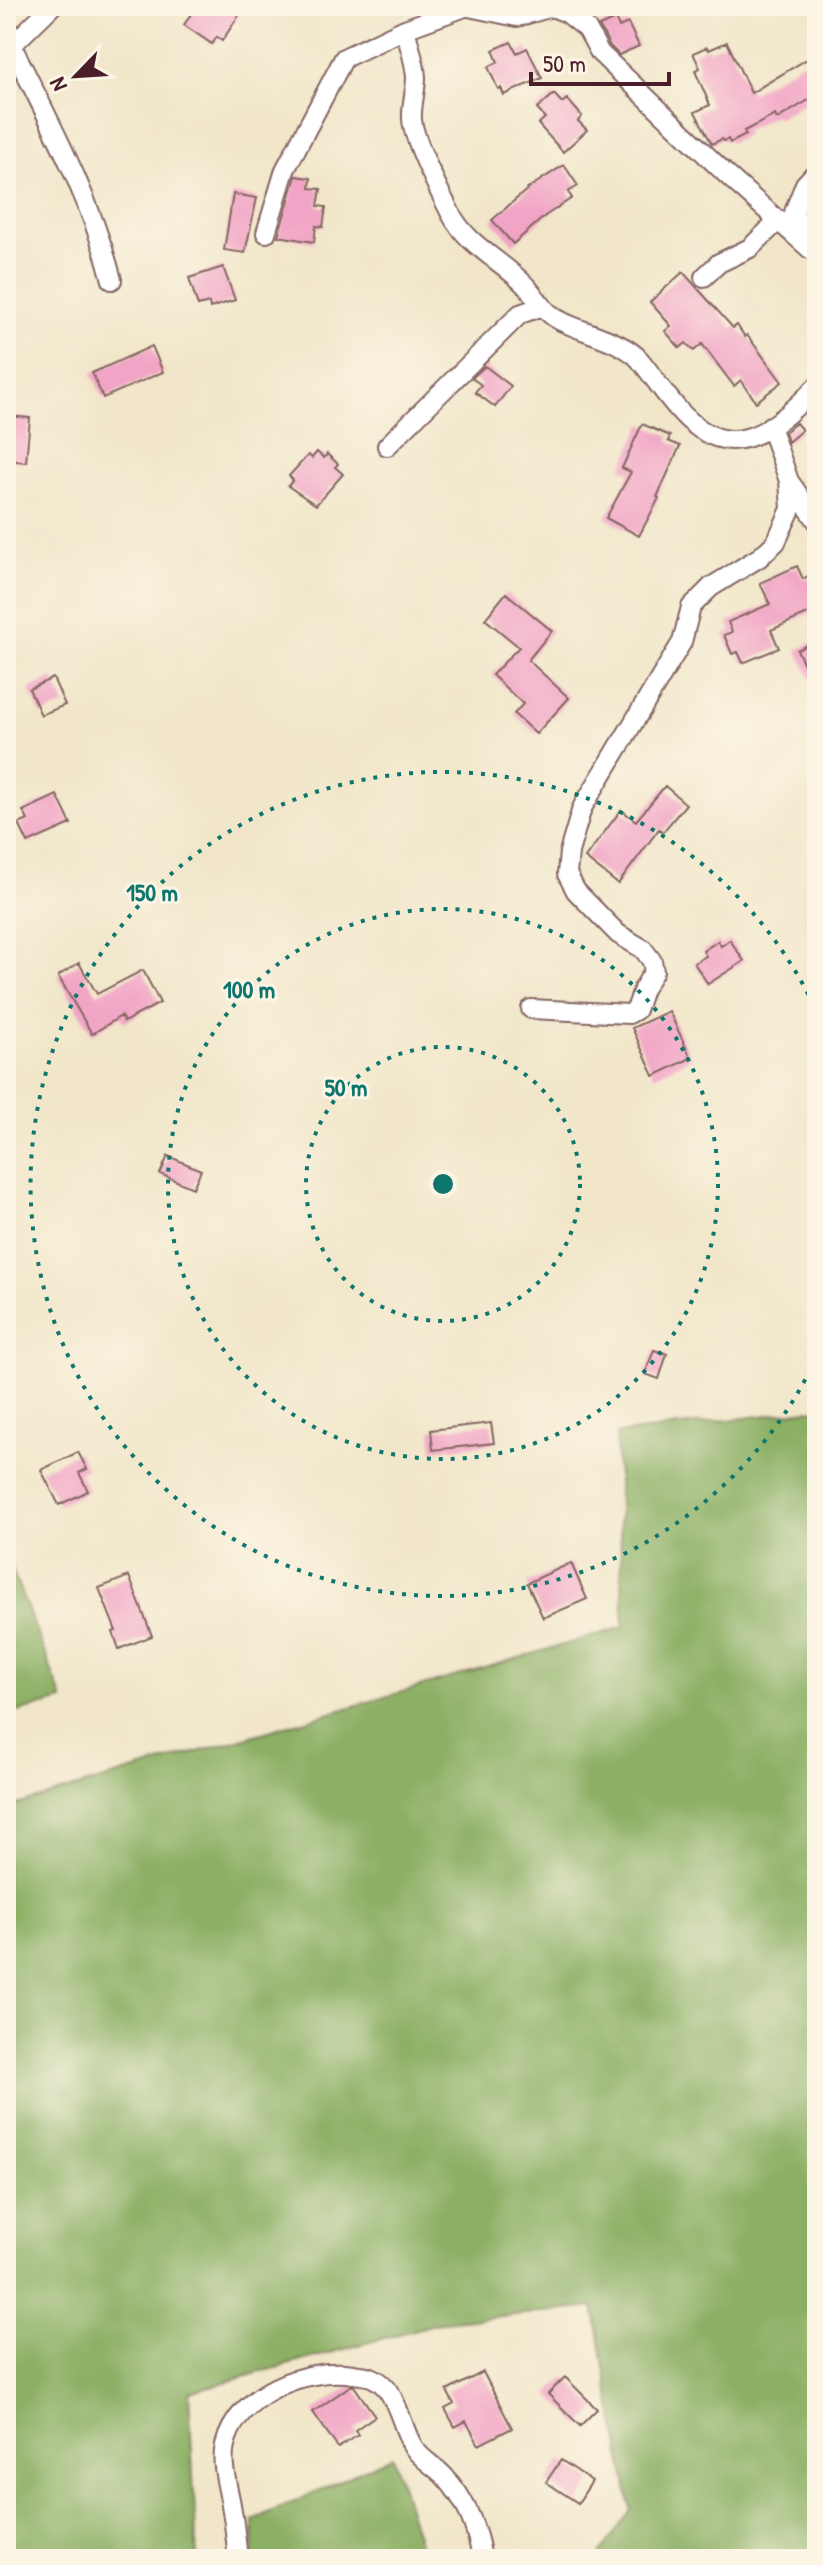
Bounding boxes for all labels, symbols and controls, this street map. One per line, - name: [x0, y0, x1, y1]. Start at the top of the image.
- north arrow: [36, 36, 116, 116]
- scale bar: [531, 36, 669, 86]
- text: 50 m: [543, 47, 586, 79]
- text: N: [42, 73, 74, 96]
- text: 150 m: [126, 876, 178, 908]
- text: 100 m: [223, 973, 275, 1005]
- text: 50 m: [325, 1071, 367, 1103]
- centre of rings: [429, 1170, 457, 1198]

